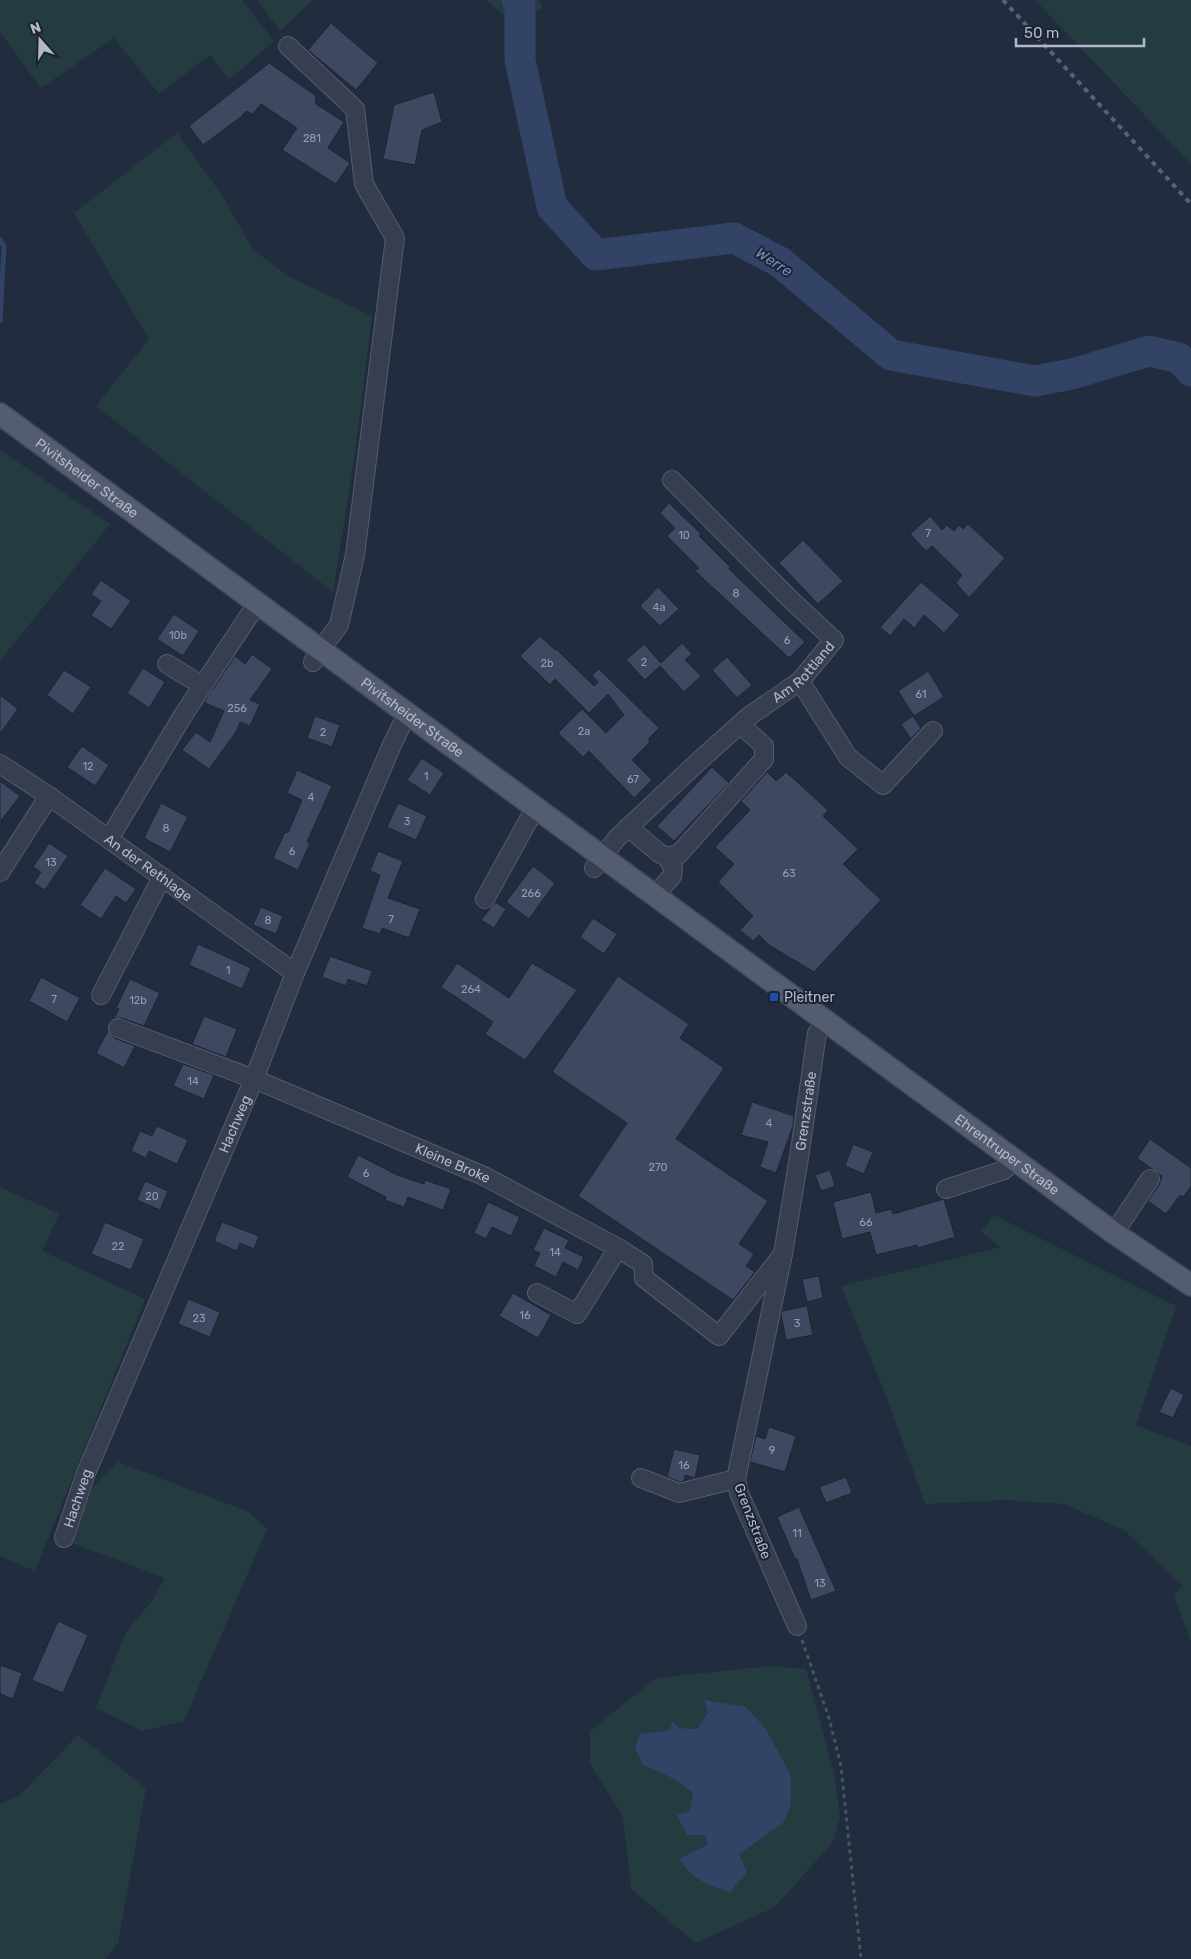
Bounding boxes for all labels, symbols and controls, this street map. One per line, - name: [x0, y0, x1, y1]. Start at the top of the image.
- north arrow: [15, 15, 65, 65]
- scale bar: [1016, 15, 1144, 47]
- text: N: [28, 19, 43, 38]
- text: 50 m: [1024, 24, 1059, 42]
- house number: 281: [303, 132, 321, 145]
- water label: Werre: [752, 244, 796, 281]
- street label: Pivitsheider Straße: [32, 435, 142, 522]
- house number: 7: [925, 527, 931, 540]
- house number: 10: [678, 529, 690, 542]
- house number: 8: [733, 587, 740, 600]
- house number: 4a: [653, 601, 665, 614]
- house number: 10b: [169, 629, 187, 642]
- house number: 6: [784, 634, 791, 647]
- street label: Am Rottland: [769, 638, 838, 707]
- house number: 2: [641, 656, 647, 669]
- house number: 2b: [540, 657, 554, 670]
- street label: Pivitsheider Straße: [357, 674, 467, 761]
- house number: 61: [915, 688, 927, 701]
- house number: 256: [227, 702, 247, 715]
- house number: 2a: [578, 725, 590, 738]
- house number: 2: [320, 726, 326, 739]
- house number: 12: [82, 760, 94, 773]
- house number: 1: [424, 770, 428, 783]
- house number: 67: [627, 773, 639, 786]
- house number: 4: [308, 791, 315, 804]
- house number: 3: [404, 815, 411, 828]
- house number: 8: [163, 822, 170, 835]
- street label: An der Rethlage: [101, 831, 196, 905]
- house number: 6: [289, 845, 296, 858]
- house number: 13: [45, 856, 57, 869]
- house number: 63: [782, 867, 796, 880]
- house number: 266: [521, 887, 541, 900]
- house number: 7: [388, 913, 394, 926]
- house number: 8: [265, 914, 272, 927]
- house number: 1: [226, 964, 230, 977]
- house number: 264: [461, 983, 481, 996]
- place label: Pleitner: [784, 989, 835, 1006]
- marker: Pleitner: [768, 991, 780, 1003]
- house number: 7: [51, 993, 57, 1006]
- house number: 12b: [129, 994, 147, 1007]
- street label: Grenzstraße: [792, 1070, 820, 1152]
- house number: 14: [187, 1075, 199, 1088]
- street label: Hachweg: [215, 1093, 255, 1156]
- street label: Ehrentruper Straße: [951, 1111, 1063, 1199]
- house number: 4: [766, 1117, 773, 1130]
- street label: Kleine Broke: [412, 1140, 493, 1187]
- house number: 270: [648, 1161, 668, 1174]
- house number: 6: [363, 1167, 370, 1180]
- house number: 20: [145, 1190, 159, 1203]
- house number: 66: [859, 1216, 873, 1229]
- house number: 22: [112, 1240, 124, 1253]
- house number: 14: [549, 1246, 561, 1259]
- house number: 16: [519, 1309, 531, 1322]
- house number: 23: [192, 1312, 206, 1325]
- house number: 3: [794, 1317, 801, 1330]
- house number: 9: [769, 1444, 775, 1457]
- house number: 16: [678, 1459, 690, 1472]
- street label: Hachweg: [60, 1467, 96, 1530]
- street label: Grenzstraße: [730, 1481, 775, 1562]
- house number: 11: [792, 1527, 802, 1540]
- house number: 13: [814, 1577, 826, 1590]

